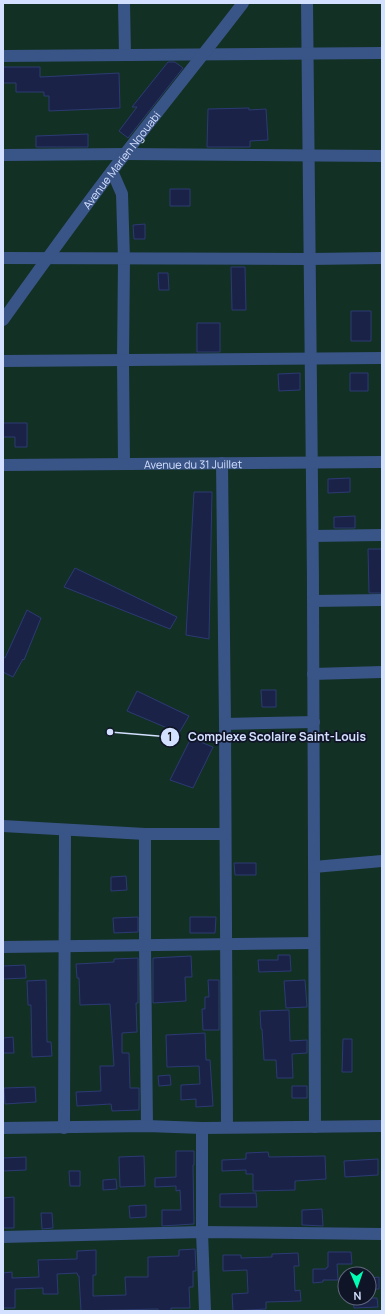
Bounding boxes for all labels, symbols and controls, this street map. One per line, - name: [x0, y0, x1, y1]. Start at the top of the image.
- street label: Avenue Marien Ngouabi: [79, 108, 163, 211]
- street label: Avenue du 31 Juillet: [144, 456, 242, 471]
- callout: Complexe Scolaire Saint-Louis: [160, 725, 374, 749]
- text: 1: [167, 728, 173, 745]
- text: Complexe Scolaire Saint-Louis: [188, 728, 366, 745]
- north arrow: [337, 1266, 377, 1306]
- text: N: [353, 1289, 362, 1304]

